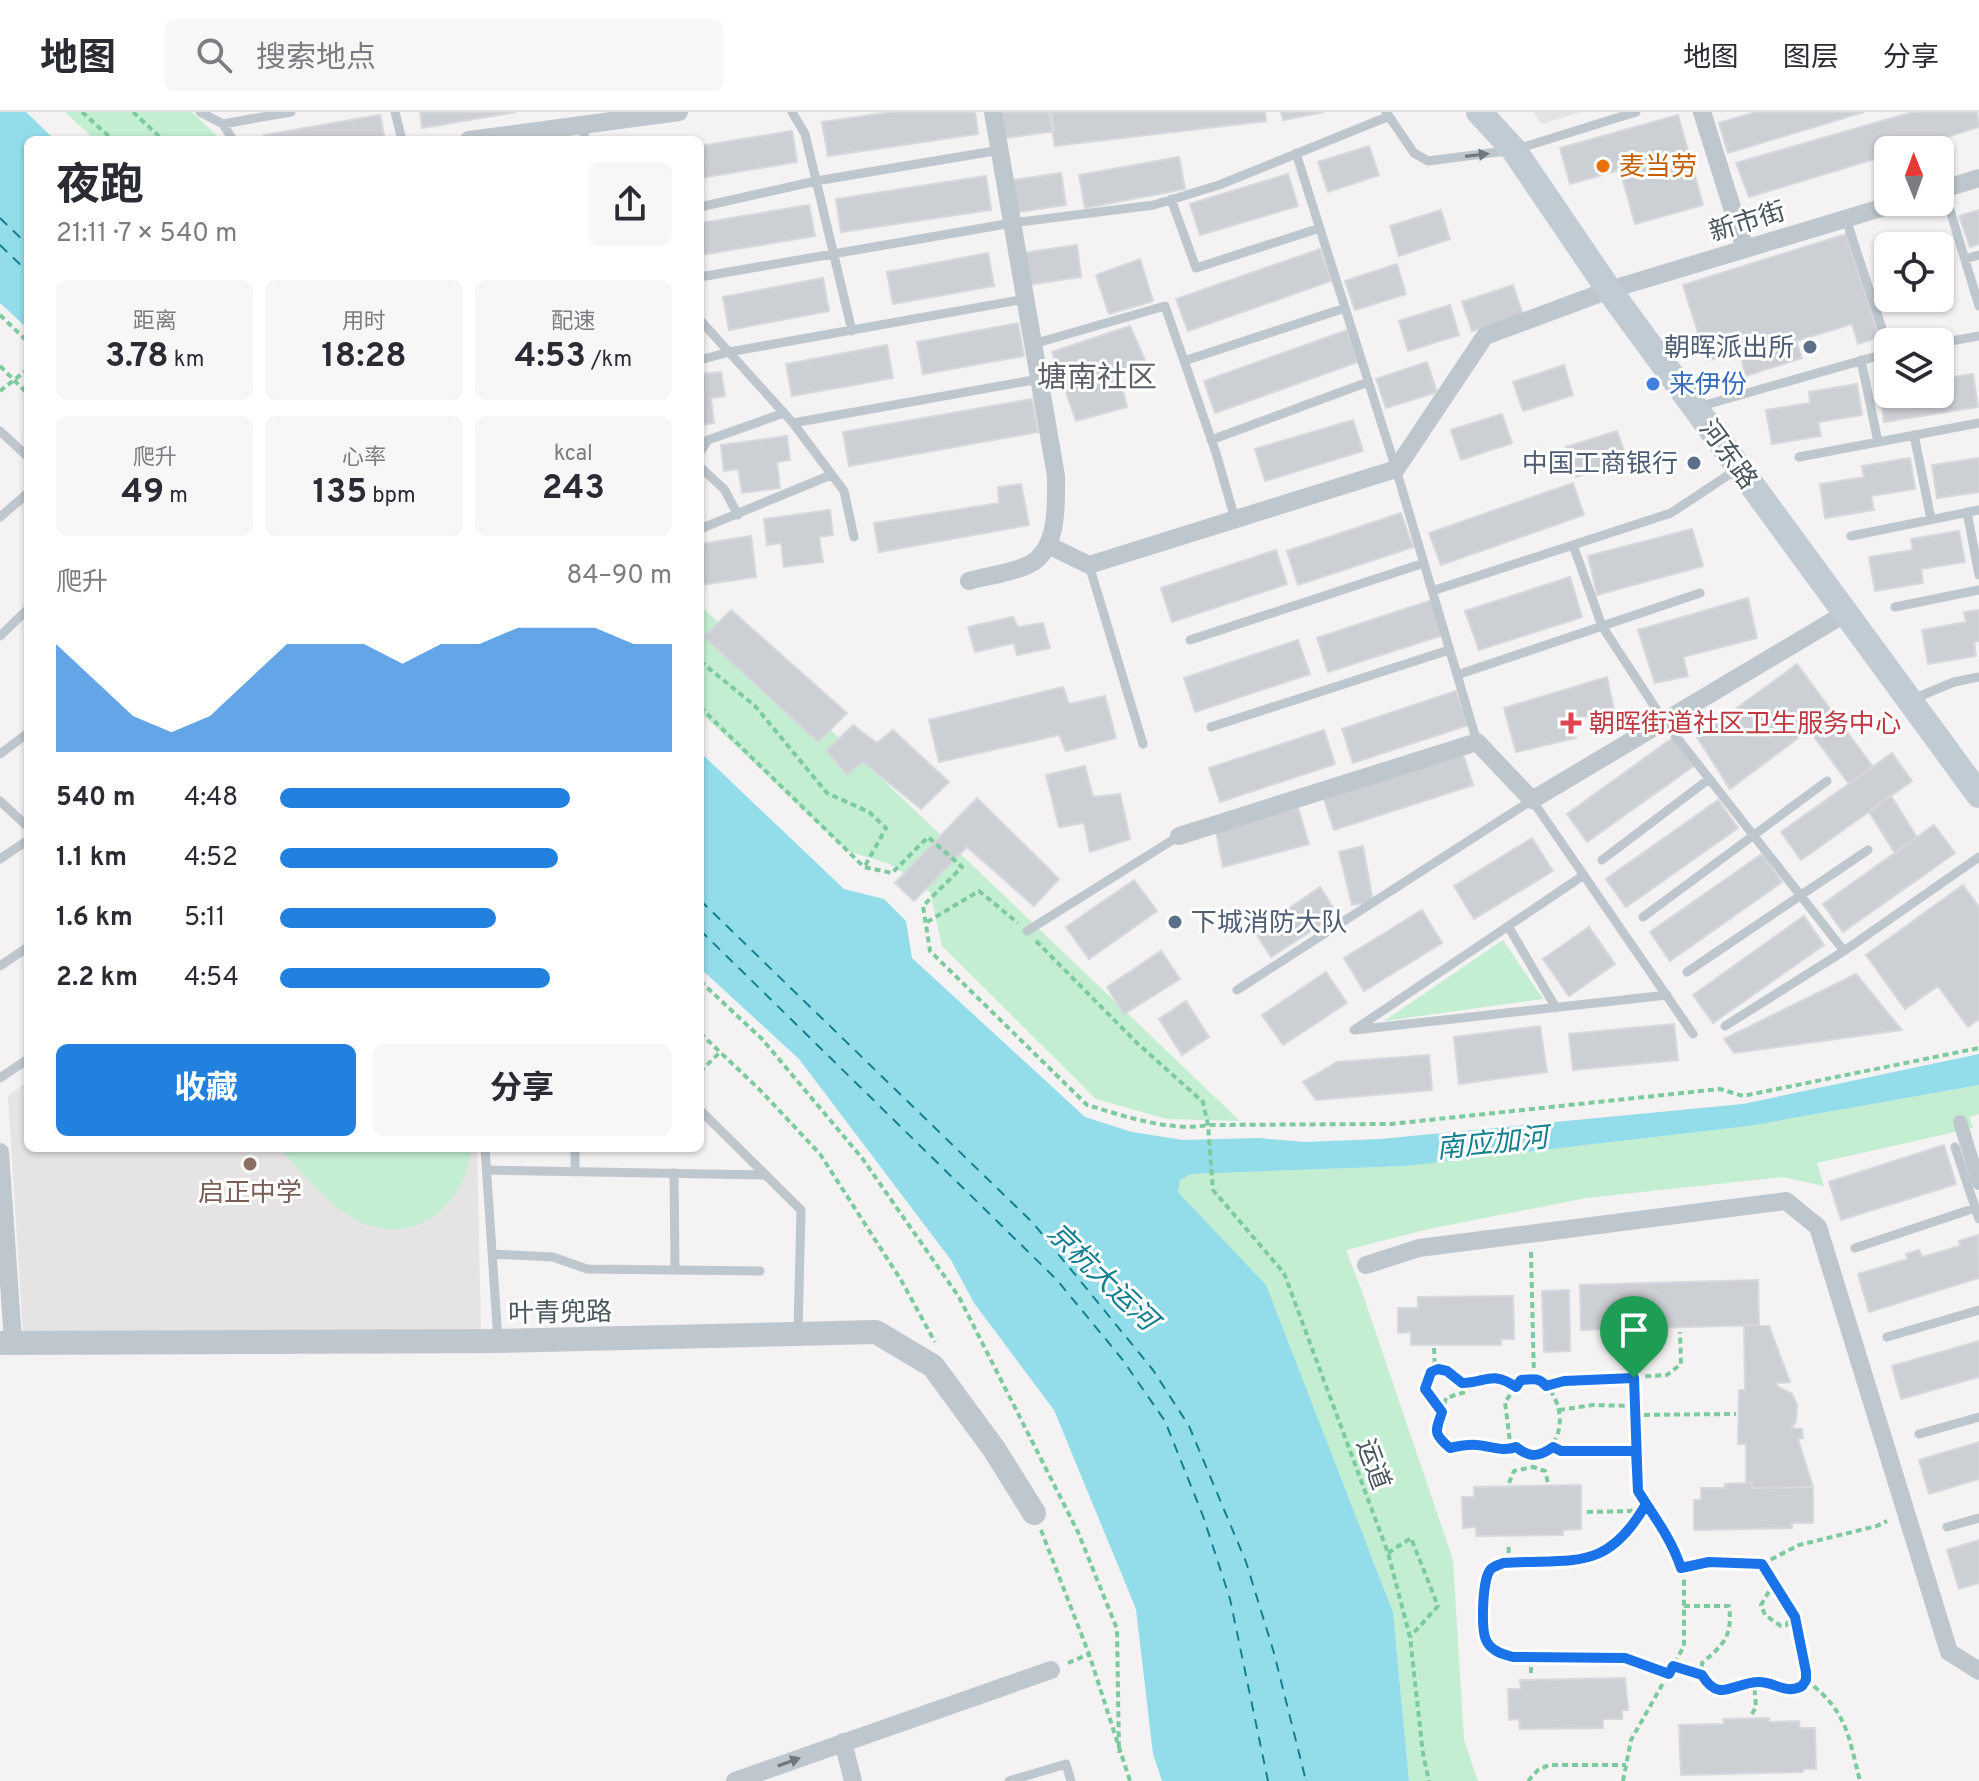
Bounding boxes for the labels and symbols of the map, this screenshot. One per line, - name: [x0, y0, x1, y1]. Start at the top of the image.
- north arrow: [1874, 136, 1954, 216]
- one-way arrow: [1465, 148, 1490, 161]
- place label: 麦当劳: [1619, 152, 1697, 185]
- marker: 麦当劳: [1594, 157, 1612, 175]
- street label: 新市街: [1706, 196, 1790, 251]
- place label: 朝晖派出所: [1664, 333, 1794, 366]
- marker: 朝晖派出所: [1801, 338, 1819, 356]
- district label: 塘南社区: [1037, 361, 1157, 398]
- place label: 来伊份: [1669, 370, 1747, 403]
- marker: 来伊份: [1644, 375, 1662, 393]
- street label: 河东路: [1691, 414, 1763, 497]
- place label: 中国工商银行: [1522, 449, 1678, 482]
- marker: 中国工商银行: [1685, 454, 1703, 472]
- place label: 朝晖街道社区卫生服务中心: [1589, 709, 1901, 742]
- marker: 朝晖街道社区卫生服务中心: [1560, 712, 1582, 734]
- place label: 下城消防大队: [1191, 908, 1347, 941]
- marker: 下城消防大队: [1166, 913, 1184, 931]
- water label: 南应加河: [1435, 1121, 1555, 1169]
- marker: 启正中学: [241, 1155, 259, 1173]
- place label: 启正中学: [198, 1178, 302, 1211]
- water label: 京杭大运河: [1038, 1217, 1167, 1343]
- pin: [1600, 1296, 1668, 1378]
- street label: 叶青兜路: [508, 1297, 612, 1332]
- street label: 运道: [1347, 1435, 1396, 1495]
- one-way arrow: [777, 1755, 801, 1767]

